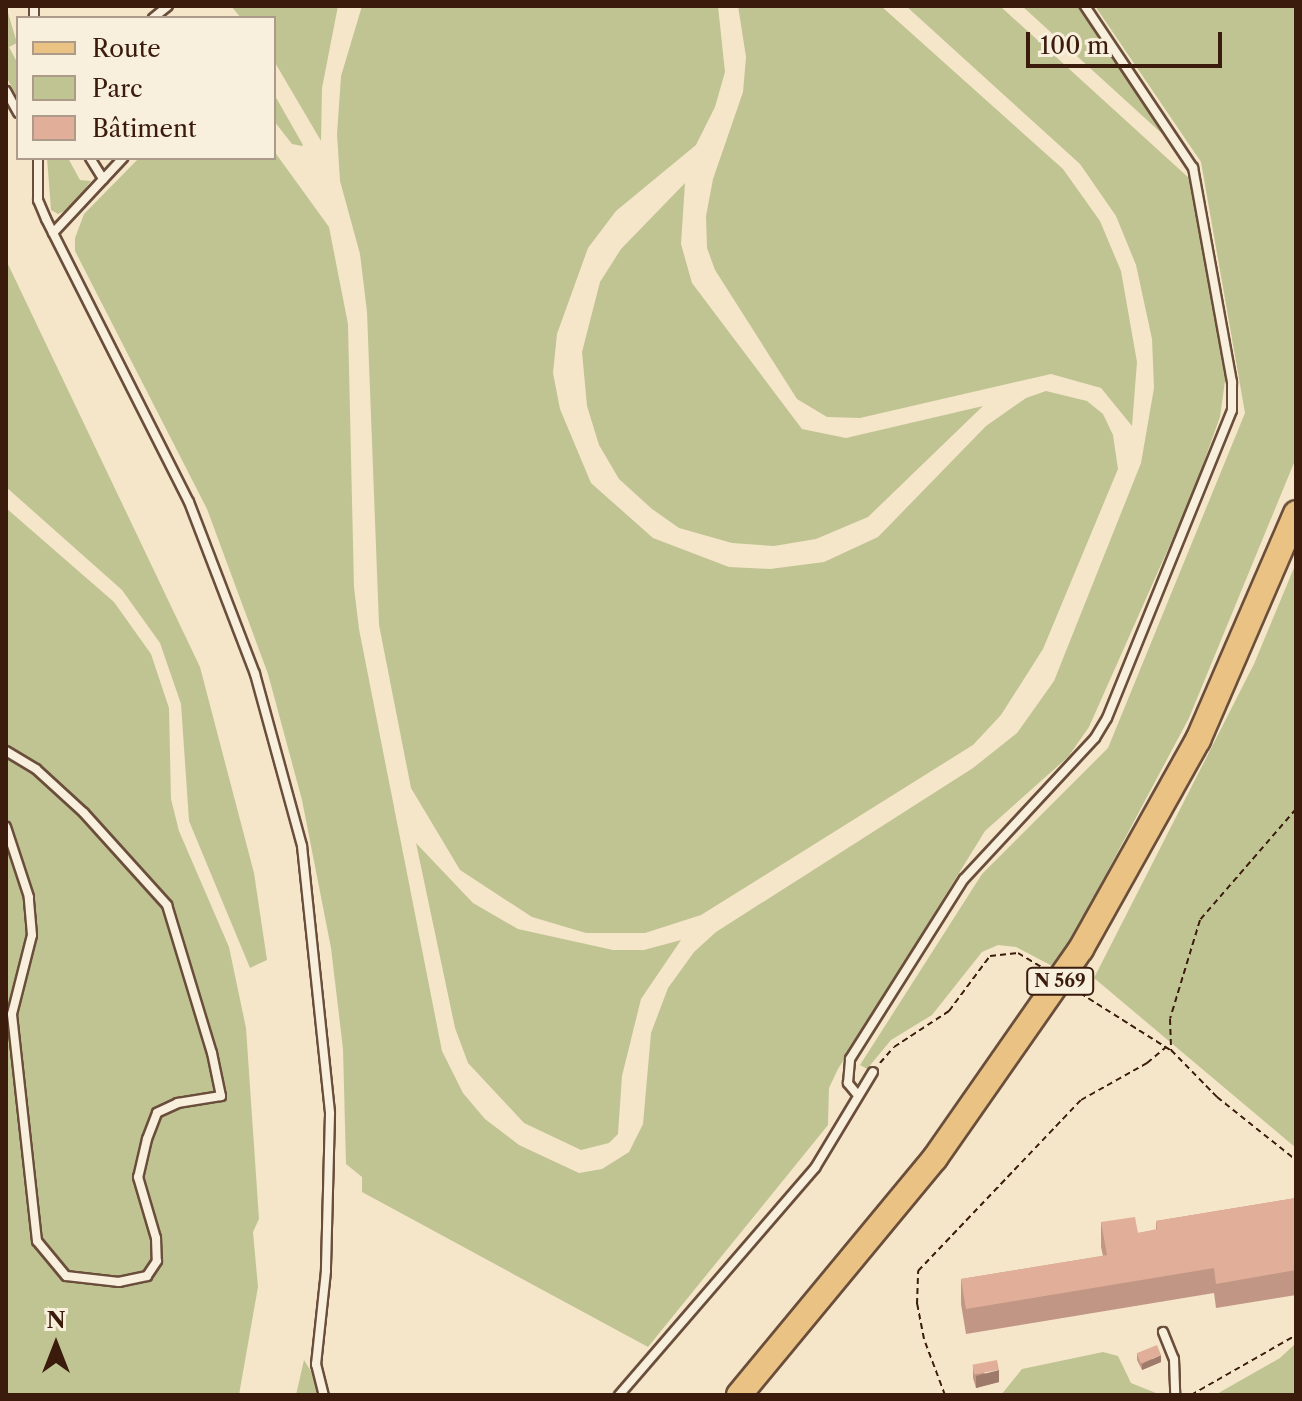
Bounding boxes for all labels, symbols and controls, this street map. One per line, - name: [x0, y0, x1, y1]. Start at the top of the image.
- legend: [16, 16, 276, 160]
- scale bar: [1030, 16, 1226, 66]
- text: 100 m: [1040, 31, 1109, 60]
- text: Route: [92, 34, 161, 63]
- text: Parc: [92, 74, 143, 103]
- text: Bâtiment: [92, 114, 197, 143]
- road number: N 569: [1026, 967, 1094, 995]
- north arrow: [16, 1305, 96, 1385]
- text: N: [46, 1307, 66, 1334]

